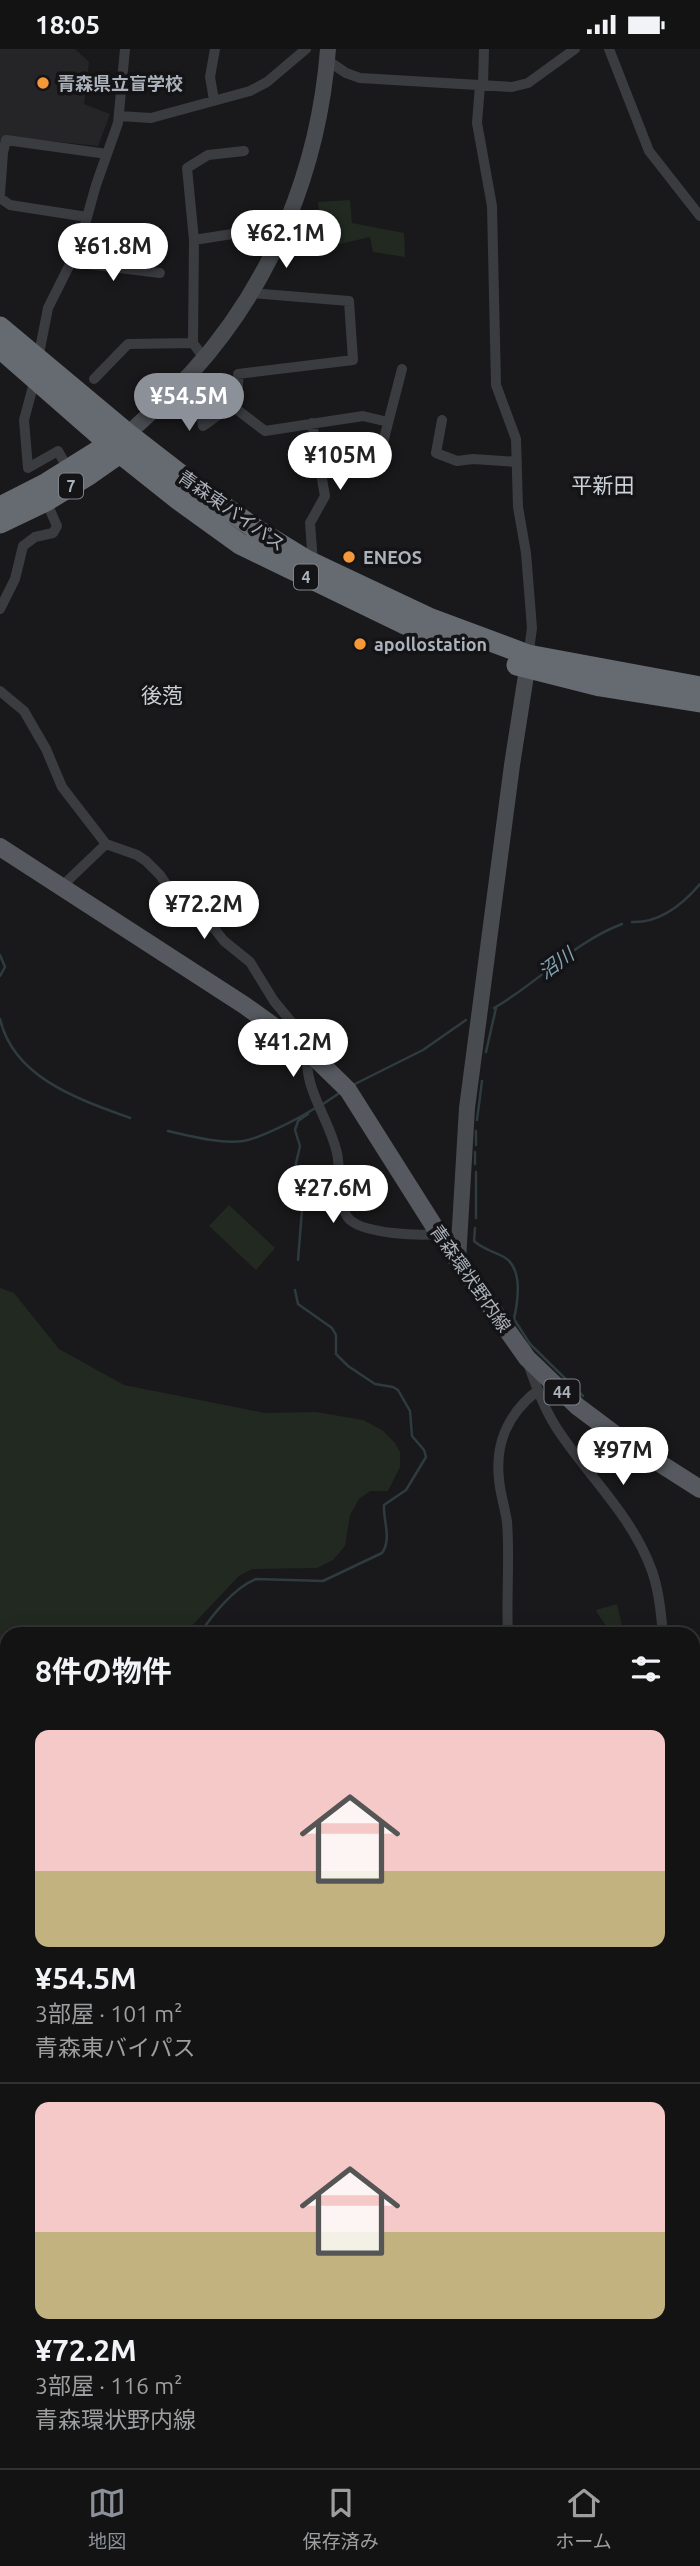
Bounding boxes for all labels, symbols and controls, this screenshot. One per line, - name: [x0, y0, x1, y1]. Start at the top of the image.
- text: 18:05: [35, 10, 100, 39]
- place label: 青森県立盲学校: [57, 73, 183, 93]
- marker: 青森県立盲学校: [35, 75, 51, 91]
- pin: ¥62.1M: [229, 211, 343, 270]
- text: ¥62.1M: [247, 220, 325, 245]
- pin: ¥61.8M: [56, 223, 170, 283]
- text: ¥61.8M: [74, 233, 152, 258]
- pin: ¥54.5M: [132, 373, 246, 433]
- text: ¥54.5M: [150, 383, 228, 408]
- pin: ¥105M: [291, 433, 389, 492]
- text: ¥105M: [304, 442, 376, 467]
- street label: 青森東バイパス: [175, 466, 289, 554]
- road number: 7: [59, 473, 83, 499]
- district label: 平新田: [572, 473, 635, 497]
- place label: ENEOS: [363, 547, 422, 567]
- marker: ENEOS: [341, 549, 357, 565]
- road number: 4: [294, 565, 318, 589]
- place label: apollostation: [374, 634, 487, 654]
- marker: apollostation: [352, 636, 368, 652]
- district label: 後萢: [141, 683, 183, 707]
- pin: ¥72.2M: [147, 881, 261, 941]
- text: ¥72.2M: [165, 891, 243, 916]
- water label: 沼川: [534, 942, 579, 983]
- pin: ¥41.2M: [236, 1019, 350, 1079]
- text: ¥41.2M: [254, 1029, 332, 1054]
- pin: ¥27.6M: [276, 1165, 390, 1225]
- text: ¥27.6M: [294, 1175, 372, 1200]
- street label: 青森環状野内線: [427, 1221, 515, 1335]
- road number: 44: [544, 1379, 580, 1405]
- pin: ¥97M: [582, 1427, 664, 1487]
- text: ¥97M: [593, 1437, 653, 1462]
- icon: filters: [627, 1650, 665, 1688]
- text: 8件の物件: [35, 1654, 172, 1688]
- icon: home: [287, 1776, 413, 1902]
- text: ¥54.5M: [35, 1961, 137, 1995]
- text: 3部屋 · 101 m²: [35, 2001, 182, 2026]
- text: 青森東バイパス: [35, 2035, 196, 2060]
- icon: home: [287, 2148, 413, 2274]
- text: ¥72.2M: [35, 2333, 137, 2367]
- text: 3部屋 · 116 m²: [35, 2373, 182, 2398]
- text: 青森環状野内線: [35, 2407, 196, 2432]
- tab: 地図: [88, 2484, 126, 2553]
- tab: 保存済み: [303, 2484, 379, 2553]
- tab: ホーム: [555, 2484, 612, 2553]

